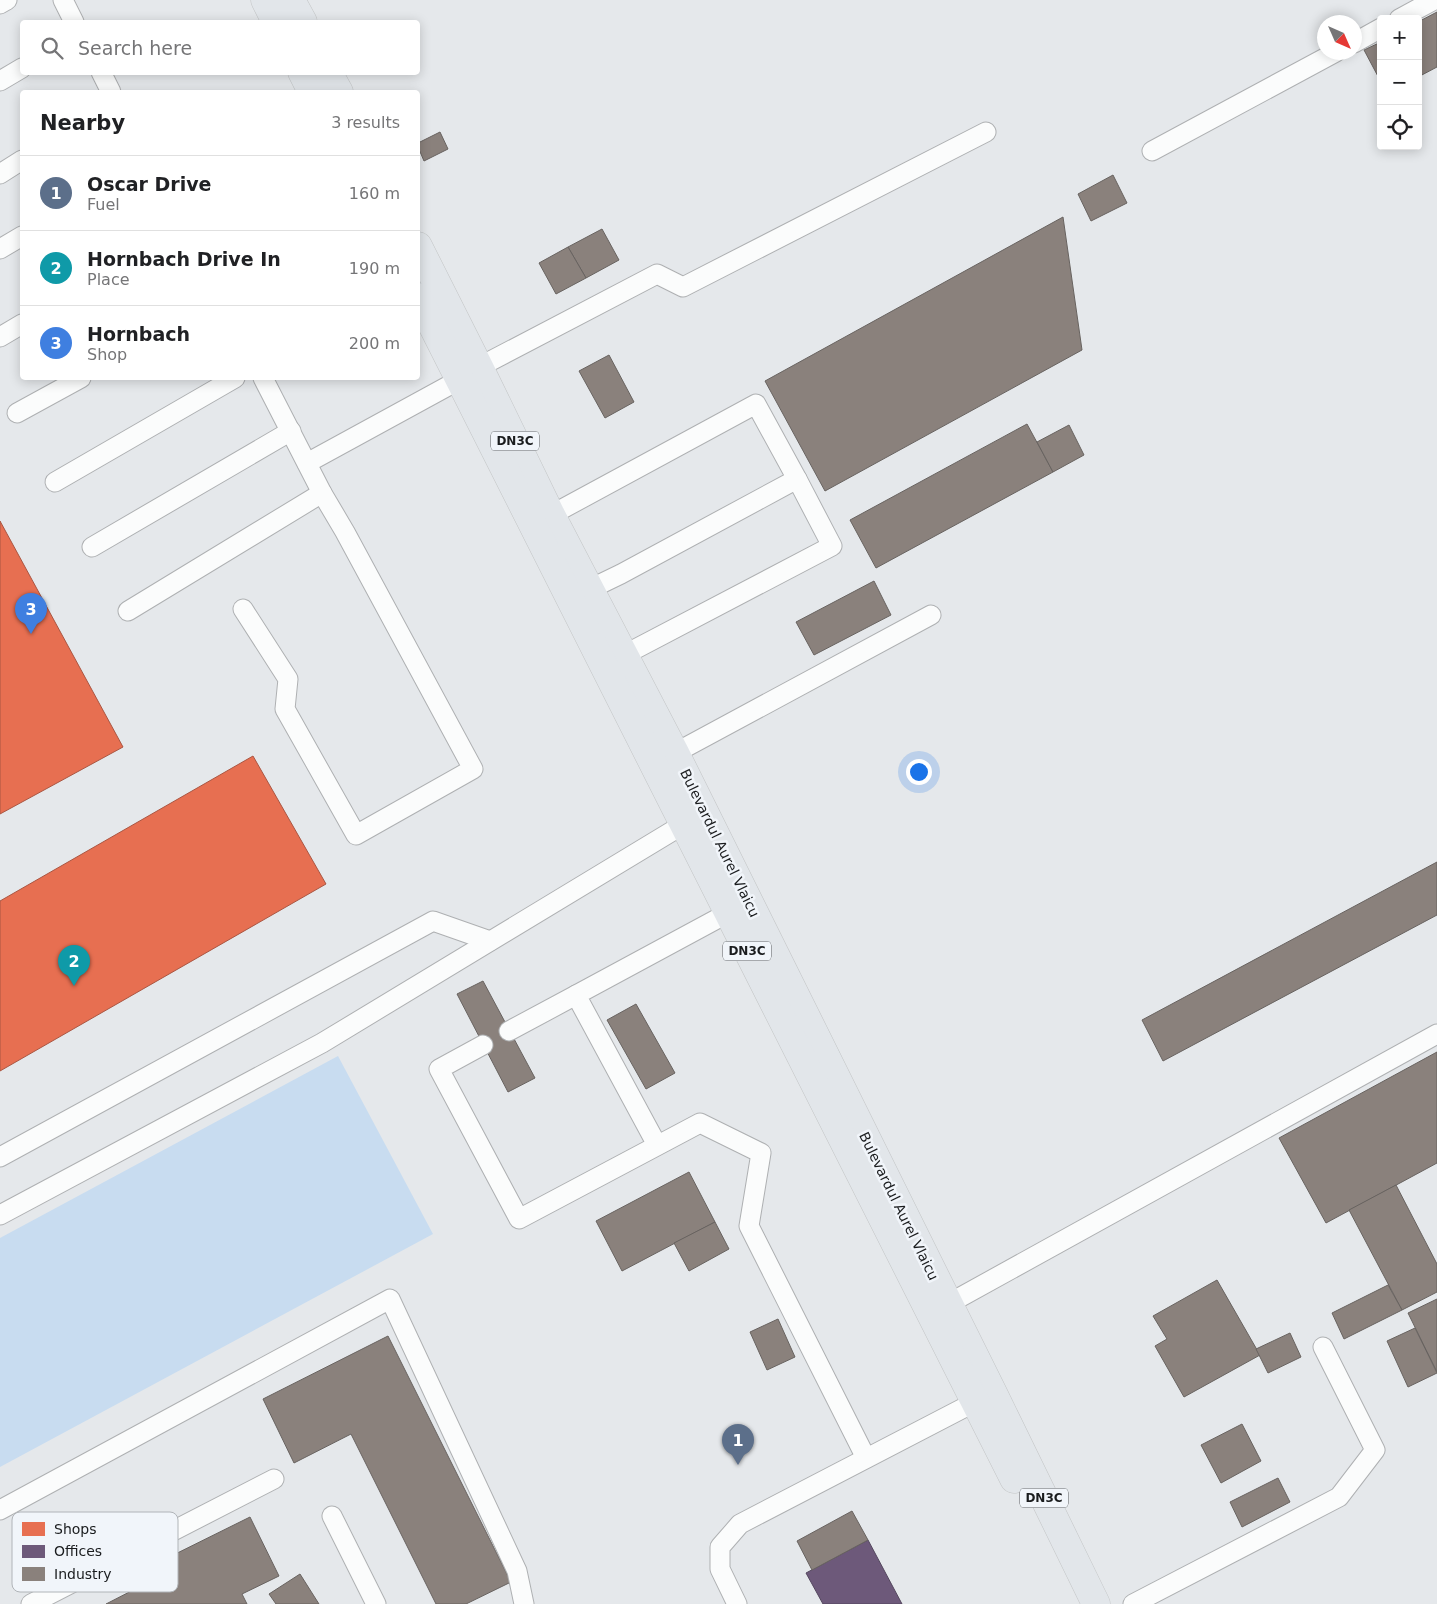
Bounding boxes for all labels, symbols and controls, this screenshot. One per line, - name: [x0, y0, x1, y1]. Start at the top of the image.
- north arrow: [1317, 15, 1362, 60]
- map controls: [1377, 15, 1422, 150]
- button: +: [1377, 15, 1422, 60]
- search box: [20, 20, 420, 75]
- icon: search: [38, 34, 66, 62]
- text: Search here: [78, 37, 192, 59]
- button: −: [1377, 60, 1422, 105]
- button: locate: [1377, 105, 1422, 150]
- text: Nearby: [40, 111, 125, 135]
- text: 3 results: [331, 113, 400, 132]
- text: Oscar Drive: [87, 173, 211, 195]
- text: 1: [50, 184, 62, 203]
- text: 160 m: [349, 184, 400, 203]
- text: Fuel: [87, 195, 120, 214]
- text: Hornbach Drive In: [87, 248, 281, 270]
- text: 2: [50, 259, 62, 278]
- text: 190 m: [349, 259, 400, 278]
- text: Place: [87, 270, 130, 289]
- text: Hornbach: [87, 323, 190, 345]
- text: 3: [50, 334, 62, 353]
- text: 200 m: [349, 334, 400, 353]
- text: Shop: [87, 345, 127, 364]
- road number: DN3C: [491, 432, 539, 451]
- pin: 3: [15, 593, 47, 634]
- your location: [906, 759, 932, 785]
- street label: Bulevardul Aurel Vlaicu: [677, 766, 763, 920]
- road number: DN3C: [723, 941, 771, 960]
- pin: 2: [58, 945, 90, 986]
- street label: Bulevardul Aurel Vlaicu: [856, 1129, 942, 1283]
- pin: 1: [722, 1424, 754, 1465]
- road number: DN3C: [1020, 1489, 1068, 1508]
- legend: [12, 1512, 178, 1592]
- text: Shops: [54, 1521, 97, 1537]
- text: Offices: [54, 1543, 102, 1559]
- text: Industry: [54, 1566, 112, 1582]

